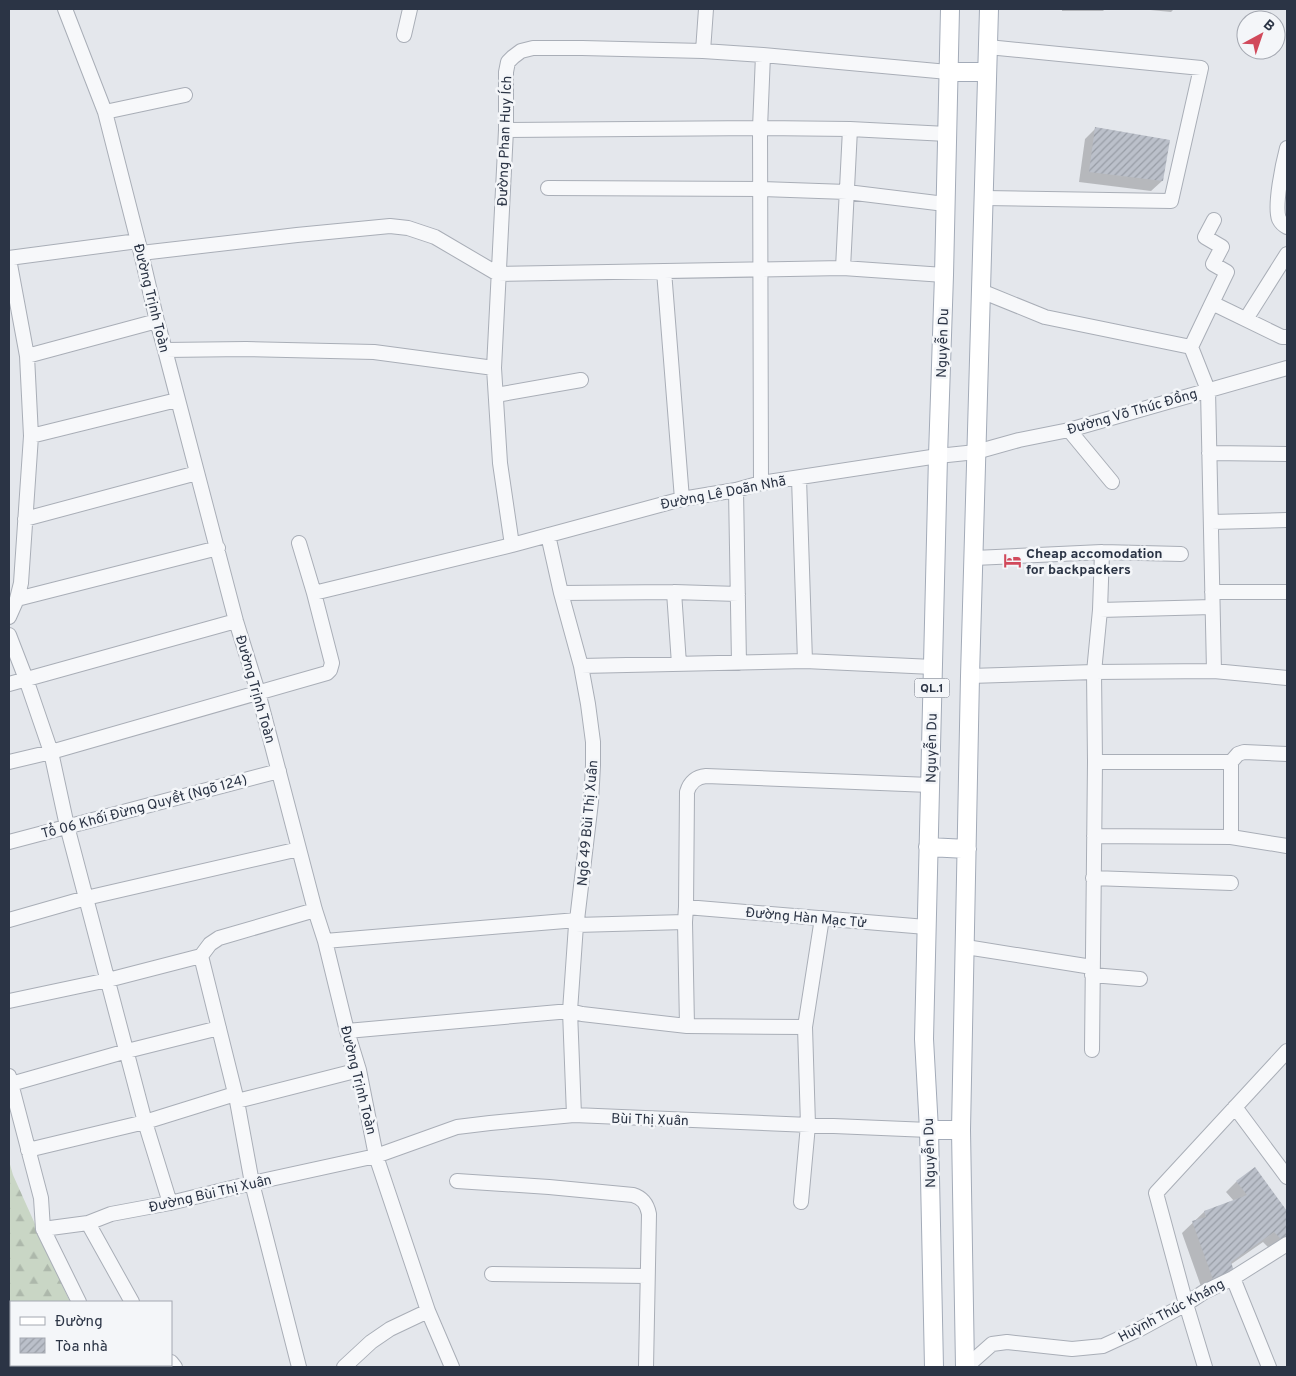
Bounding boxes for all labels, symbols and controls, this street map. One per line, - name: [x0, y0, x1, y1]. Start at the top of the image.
- north arrow: [1236, 10, 1286, 60]
- text: B: [1259, 17, 1278, 36]
- street label: Đường Phan Huy Ích: [494, 75, 516, 207]
- street label: Đường Trịnh Toàn: [129, 242, 172, 355]
- street label: Nguyễn Du: [933, 308, 953, 378]
- street label: Đường Võ Thúc Đồng: [1065, 386, 1200, 439]
- street label: Đường Lê Doãn Nhã: [659, 473, 787, 514]
- place label: Cheap accomodation for backpackers: [1026, 546, 1163, 579]
- hotel icon: Cheap accomodation for backpackers: [1002, 551, 1022, 571]
- street label: Đường Trịnh Toàn: [231, 633, 278, 745]
- road number: QL.1: [914, 678, 950, 698]
- street label: Nguyễn Du: [922, 713, 942, 783]
- street label: Ngõ 49 Bùi Thị Xuân: [575, 759, 602, 887]
- street label: Tổ 06 Khối Đừng Quyềt (Ngõ 124): [39, 771, 249, 843]
- street label: Đường Hàn Mạc Tử: [745, 905, 867, 932]
- street label: Đường Trịnh Toàn: [336, 1024, 379, 1137]
- street label: Bùi Thị Xuân: [611, 1111, 689, 1130]
- street label: Nguyễn Du: [920, 1118, 940, 1188]
- street label: Đường Bùi Thị Xuân: [147, 1172, 273, 1217]
- street label: Huỳnh Thúc Kháng: [1116, 1276, 1228, 1347]
- legend: [10, 1301, 172, 1366]
- text: Đường: [55, 1313, 103, 1332]
- text: Tòa nhà: [55, 1338, 108, 1357]

